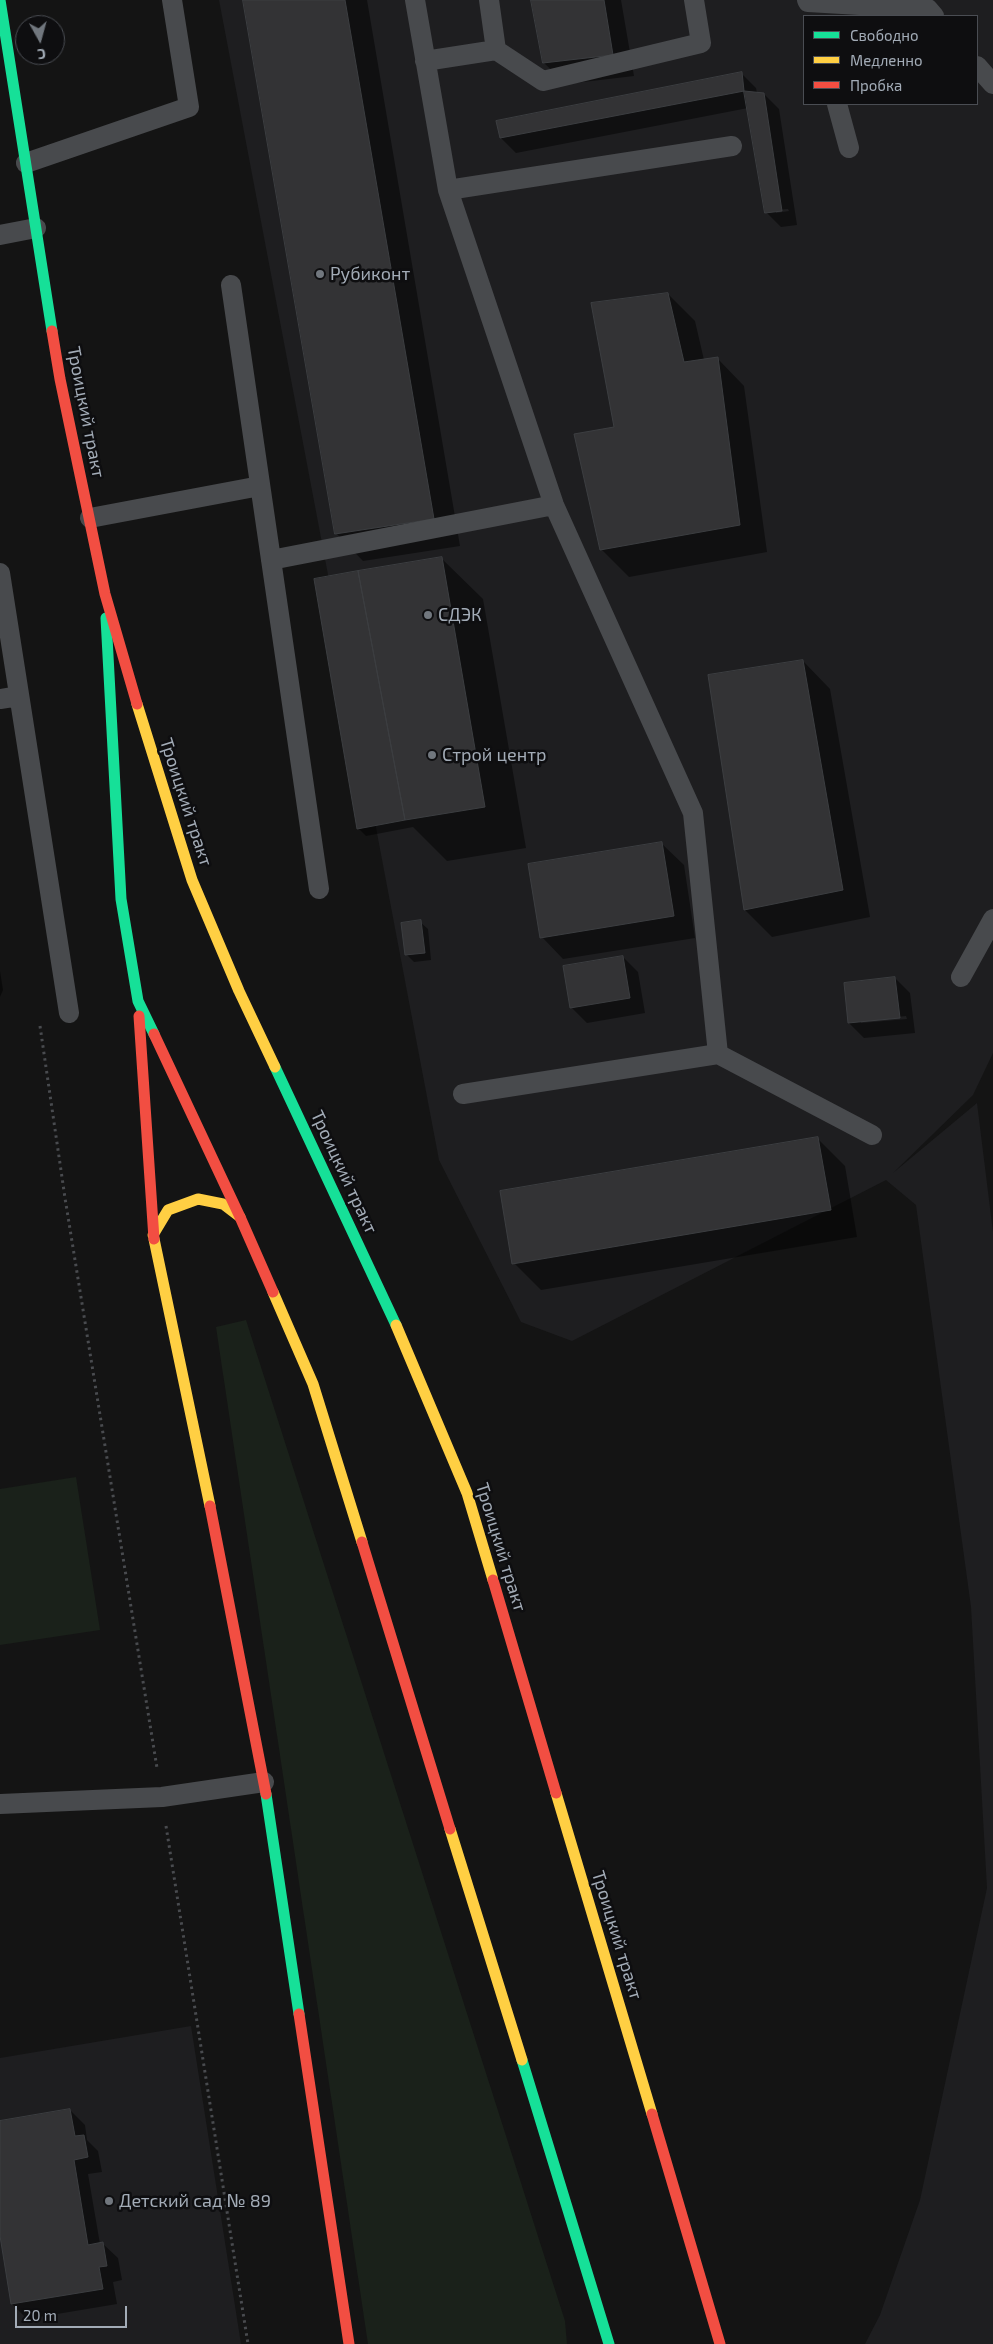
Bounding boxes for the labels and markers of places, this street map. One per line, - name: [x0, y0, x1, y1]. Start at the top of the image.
- place label: Рубиконт: [330, 263, 410, 285]
- marker: Рубиконт: [314, 268, 326, 280]
- place label: СДЭК: [438, 604, 482, 626]
- marker: СДЭК: [422, 609, 434, 621]
- place label: Строй центр: [442, 744, 547, 766]
- marker: Строй центр: [426, 749, 438, 761]
- place label: Детский сад № 89: [119, 2190, 271, 2212]
- marker: Детский сад № 89: [103, 2195, 115, 2207]

